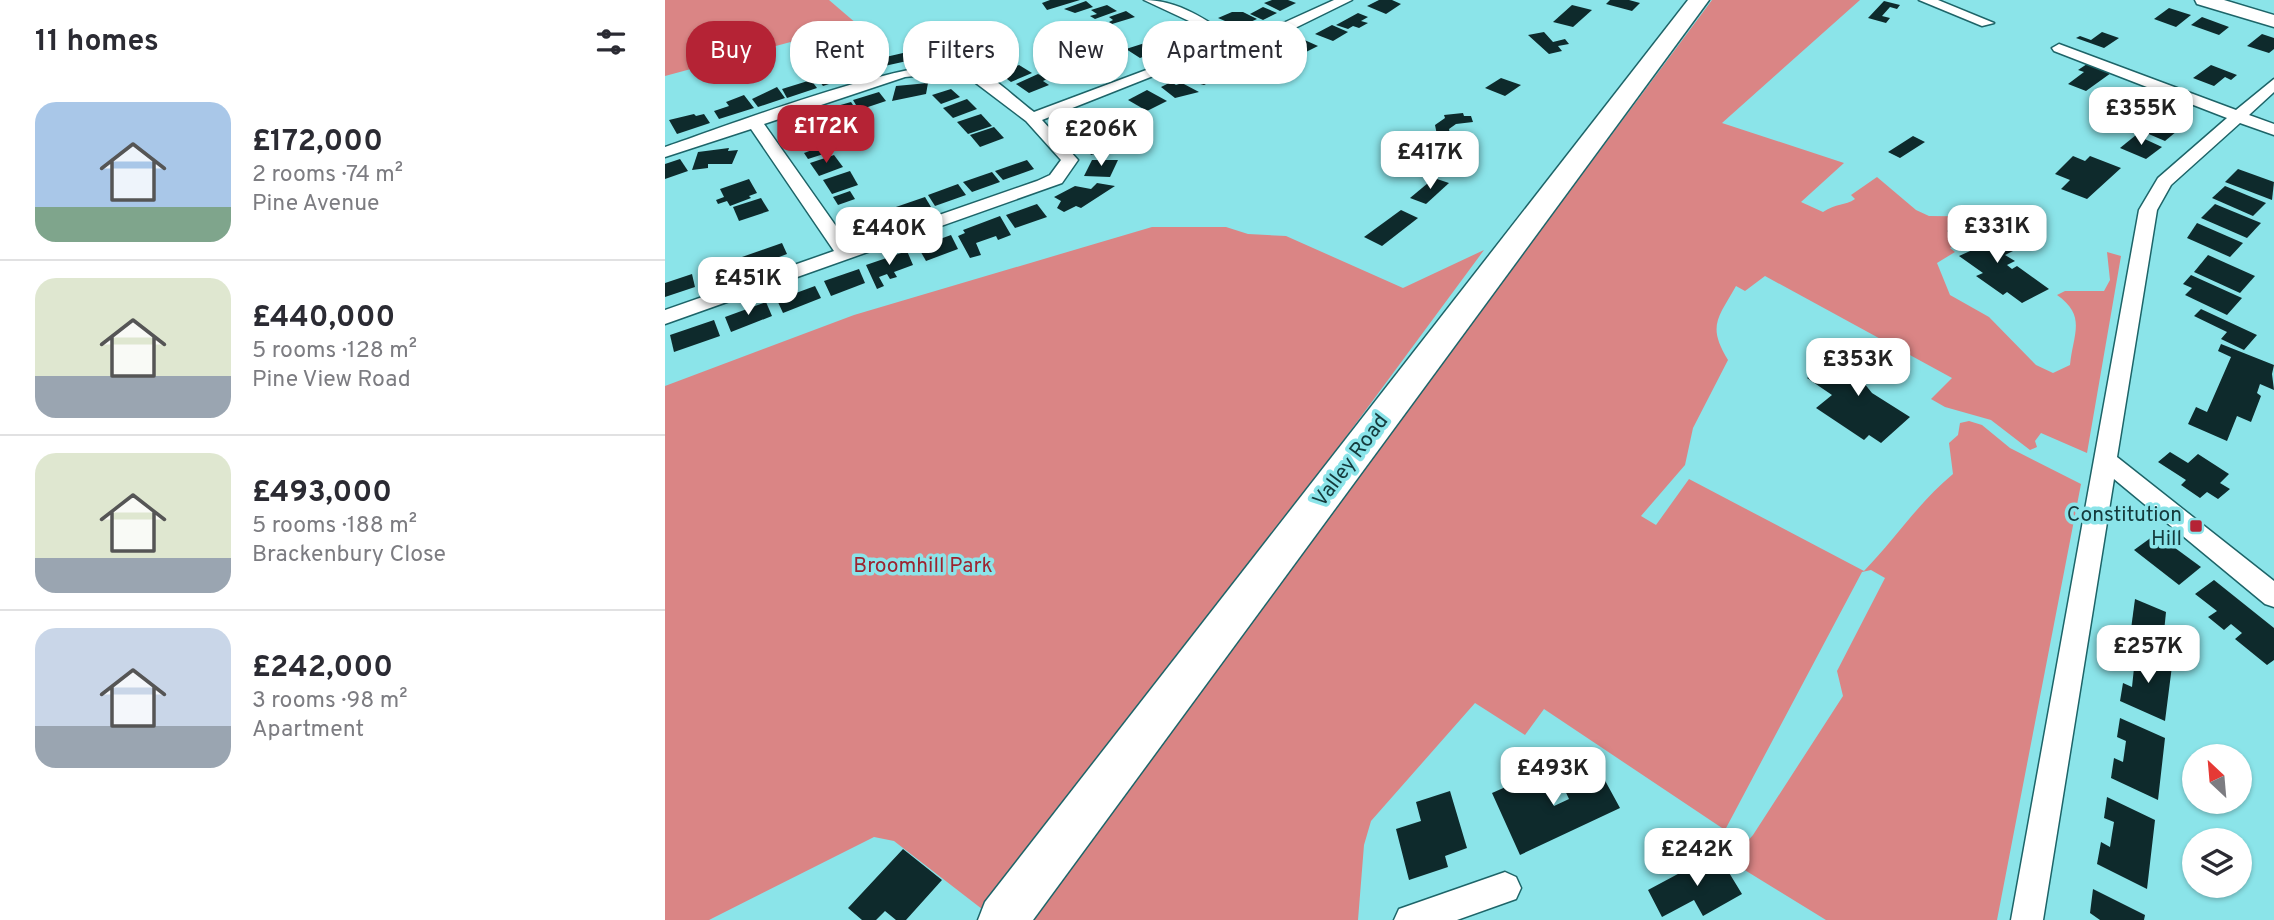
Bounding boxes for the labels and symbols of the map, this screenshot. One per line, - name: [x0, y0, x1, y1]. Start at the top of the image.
- pin: £355K: [2092, 88, 2190, 147]
- pin: £172K: [777, 106, 875, 165]
- pin: £206K: [1052, 108, 1150, 168]
- pin: £417K: [1381, 132, 1479, 191]
- pin: £331K: [1948, 205, 2046, 265]
- pin: £440K: [840, 208, 938, 267]
- pin: £451K: [699, 258, 797, 317]
- pin: £353K: [1809, 338, 1907, 398]
- street label: Valley Road: [1307, 409, 1395, 513]
- place label: Constitution Hill: [2067, 502, 2182, 553]
- marker: Constitution Hill: [2188, 518, 2204, 534]
- park label: Broomhill Park: [853, 553, 993, 580]
- pin: £257K: [2099, 626, 2197, 685]
- north arrow: [2182, 744, 2252, 814]
- pin: £493K: [1504, 748, 1602, 807]
- pin: £242K: [1648, 828, 1746, 888]

